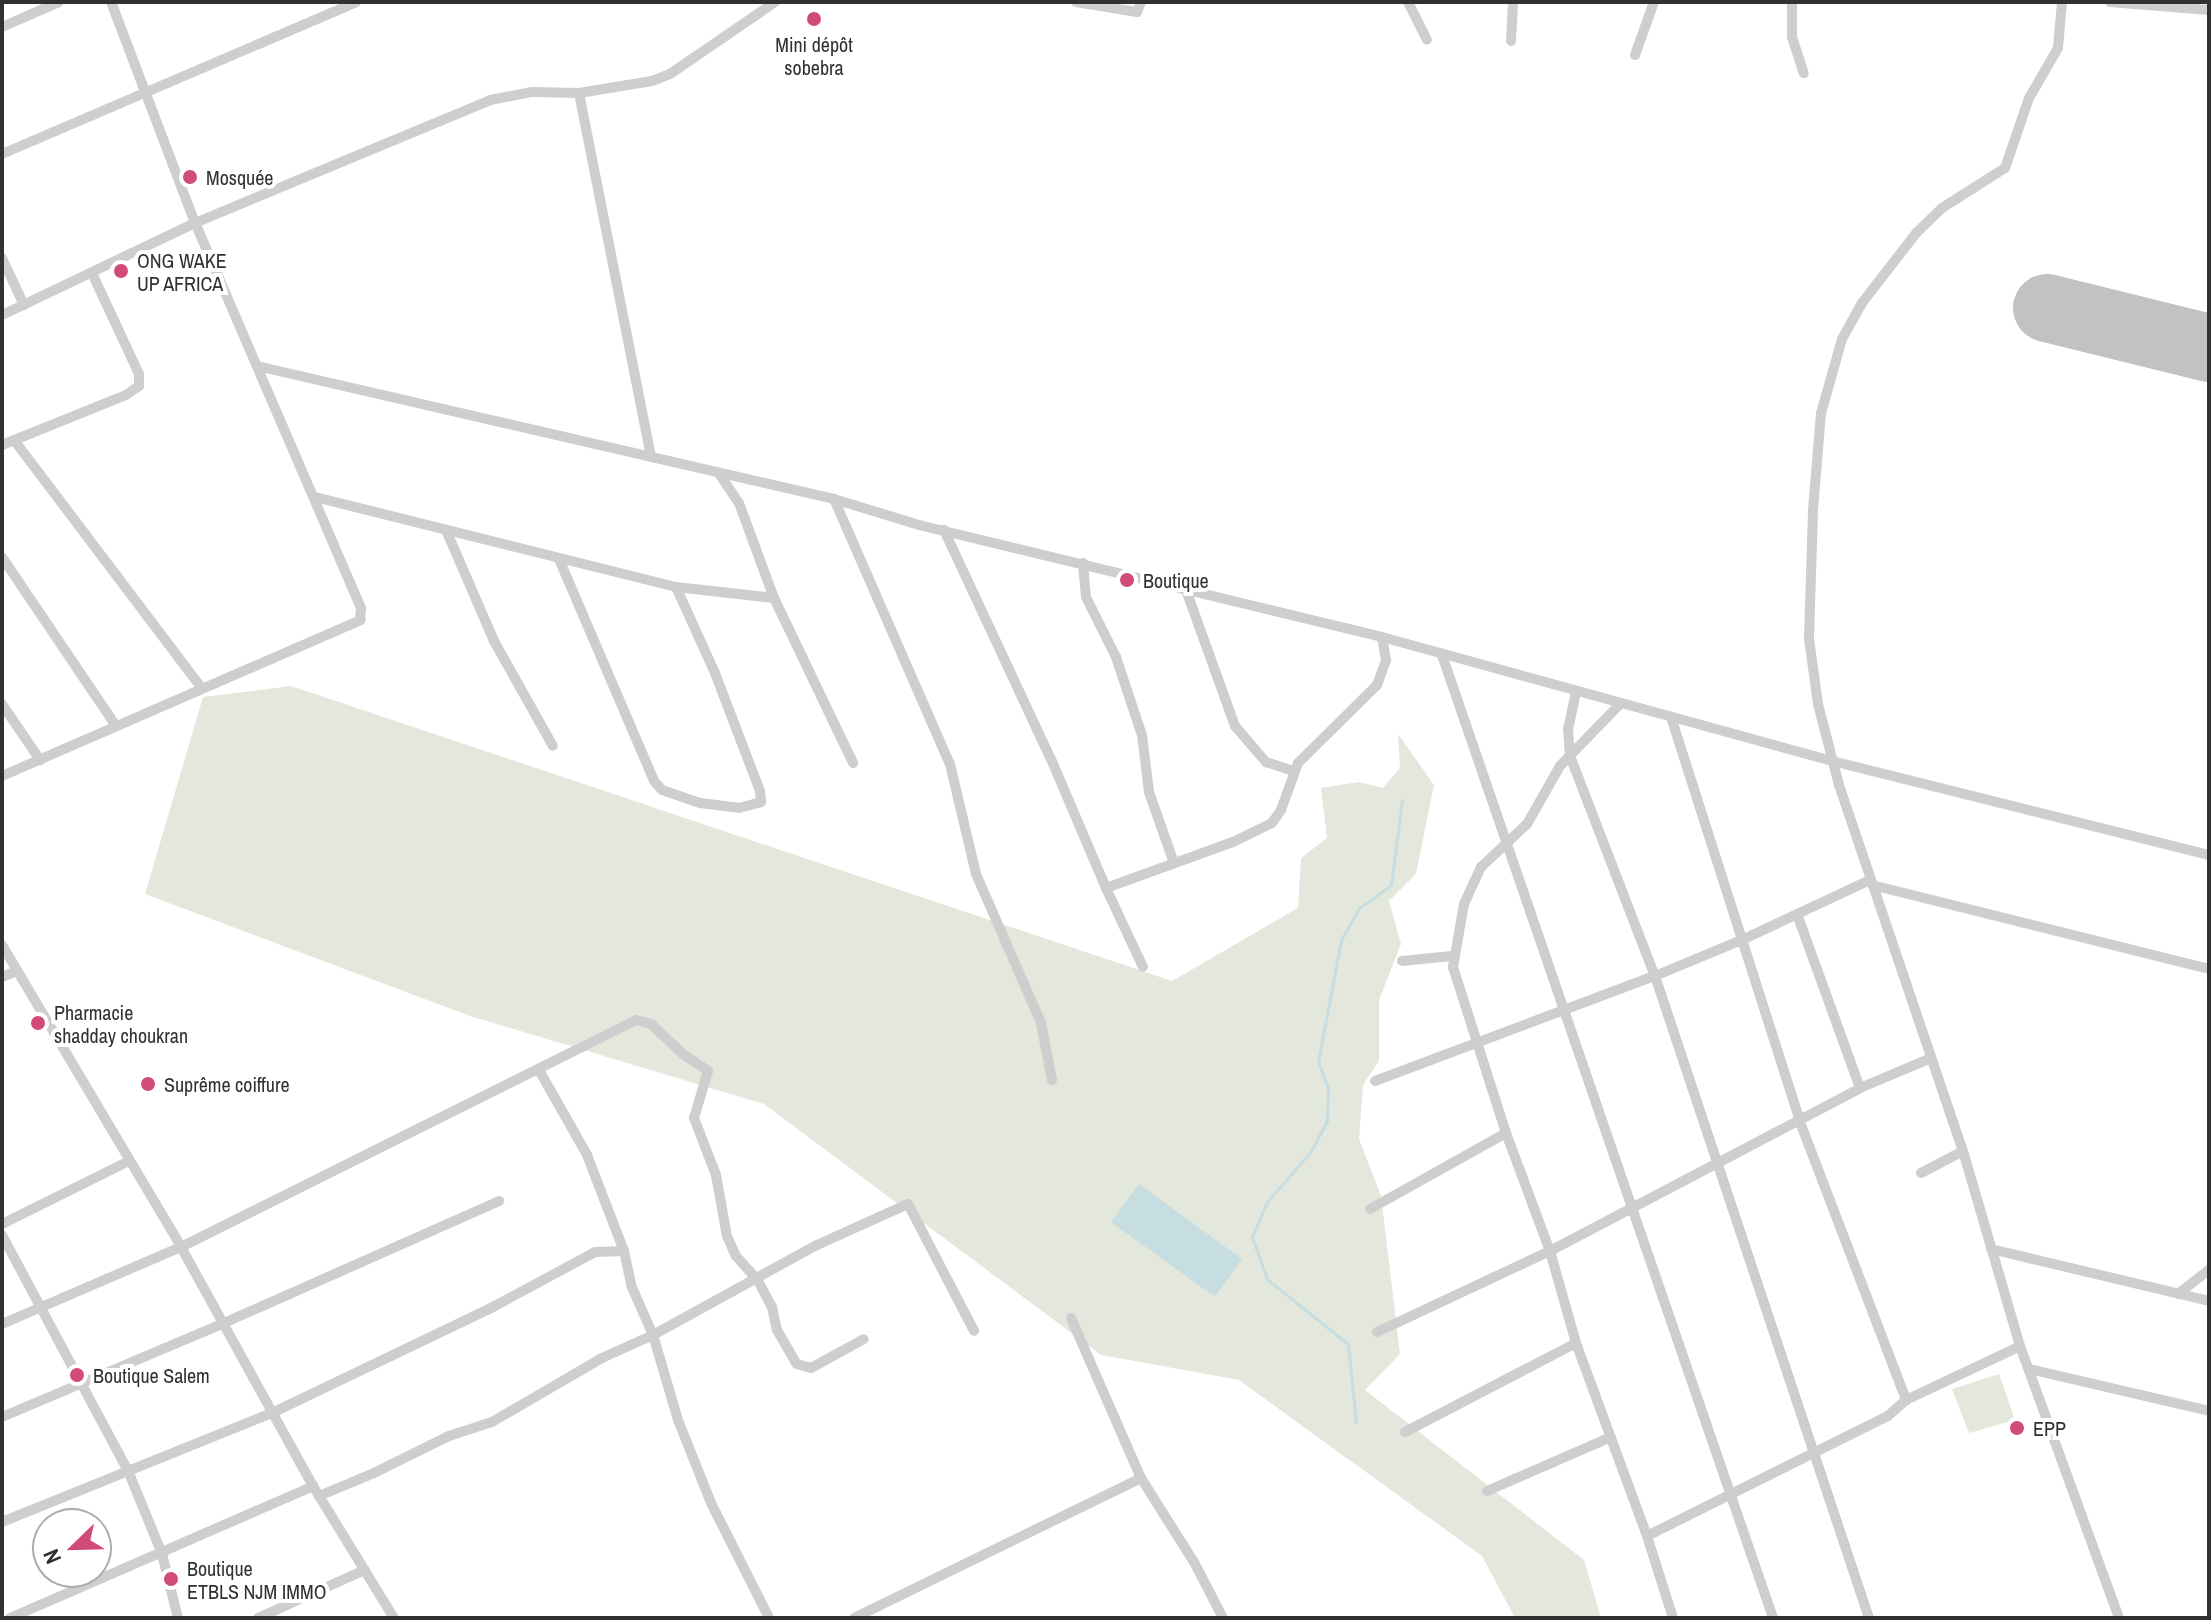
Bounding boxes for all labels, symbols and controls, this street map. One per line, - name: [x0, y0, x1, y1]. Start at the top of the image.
- marker: Mini dépôt sobebra: [805, 10, 823, 28]
- place label: Mini dépôt sobebra: [775, 32, 853, 79]
- place label: Mosquée: [206, 165, 273, 189]
- marker: Mosquée: [181, 168, 199, 186]
- place label: ONG WAKE UP AFRICA: [137, 248, 227, 295]
- marker: ONG WAKE UP AFRICA: [112, 262, 130, 280]
- place label: Boutique: [1143, 568, 1209, 592]
- marker: Boutique: [1118, 571, 1136, 589]
- place label: Pharmacie shadday choukran: [54, 1000, 188, 1047]
- marker: Pharmacie shadday choukran: [29, 1014, 47, 1032]
- place label: Suprême coiffure: [164, 1072, 290, 1096]
- marker: Suprême coiffure: [139, 1075, 157, 1093]
- place label: Boutique Salem: [93, 1363, 210, 1387]
- marker: Boutique Salem: [68, 1366, 86, 1384]
- place label: EPP: [2033, 1416, 2066, 1440]
- marker: EPP: [2008, 1419, 2026, 1437]
- north arrow: [32, 1508, 112, 1588]
- text: N: [35, 1545, 68, 1568]
- place label: Boutique ETBLS NJM IMMO: [187, 1556, 326, 1603]
- marker: Boutique ETBLS NJM IMMO: [162, 1570, 180, 1588]

